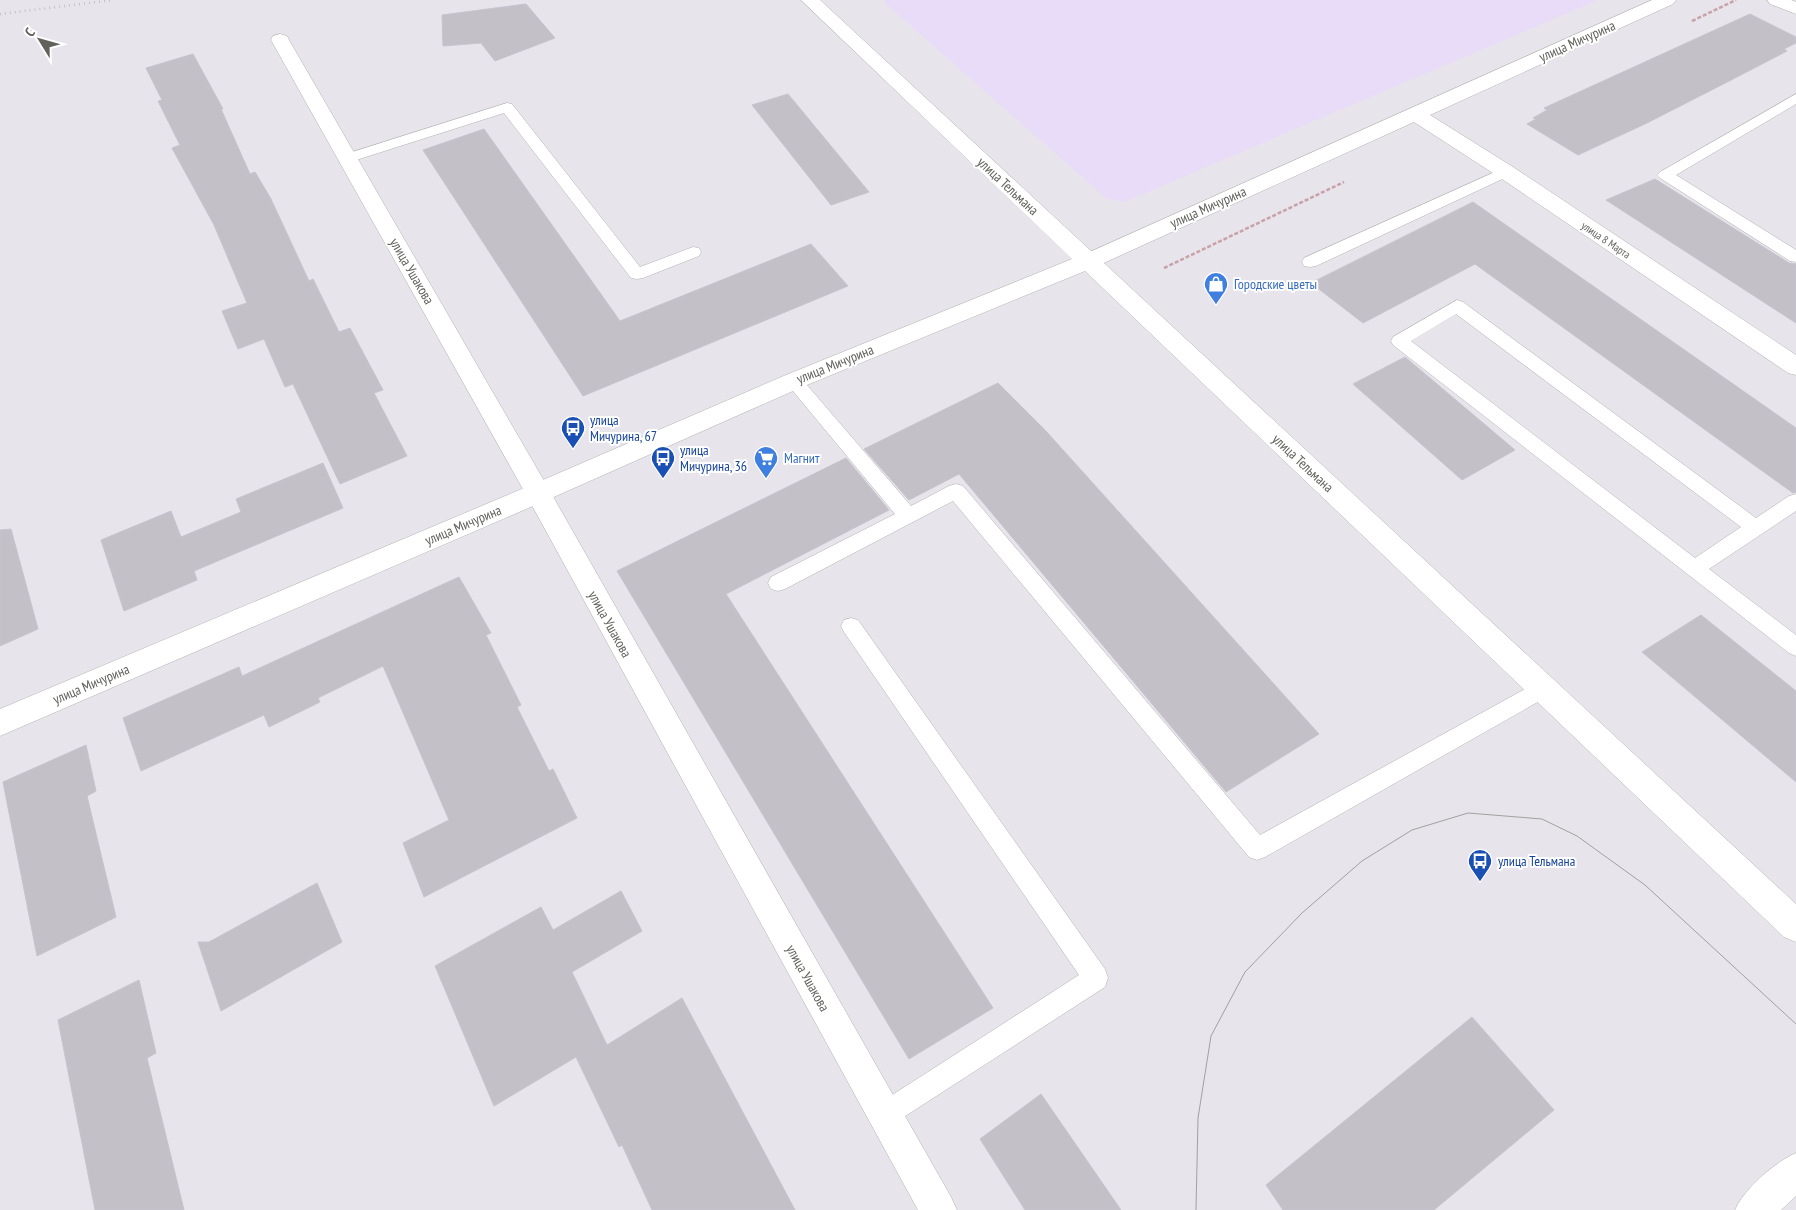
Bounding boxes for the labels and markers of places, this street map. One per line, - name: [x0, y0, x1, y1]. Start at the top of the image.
- shop icon: Городские цветы: [1203, 271, 1229, 305]
- place label: Городские цветы: [1234, 275, 1317, 293]
- place label: улица Мичурина, 67: [590, 411, 657, 445]
- bus stop icon: улица Мичурина, 67: [560, 415, 586, 449]
- place label: улица Мичурина, 36: [680, 441, 747, 475]
- bus stop icon: улица Мичурина, 36: [650, 445, 676, 479]
- supermarket icon: Магнит: [753, 445, 779, 479]
- place label: Магнит: [784, 449, 820, 467]
- bus stop icon: улица Тельмана: [1467, 848, 1493, 882]
- place label: улица Тельмана: [1498, 852, 1575, 870]

